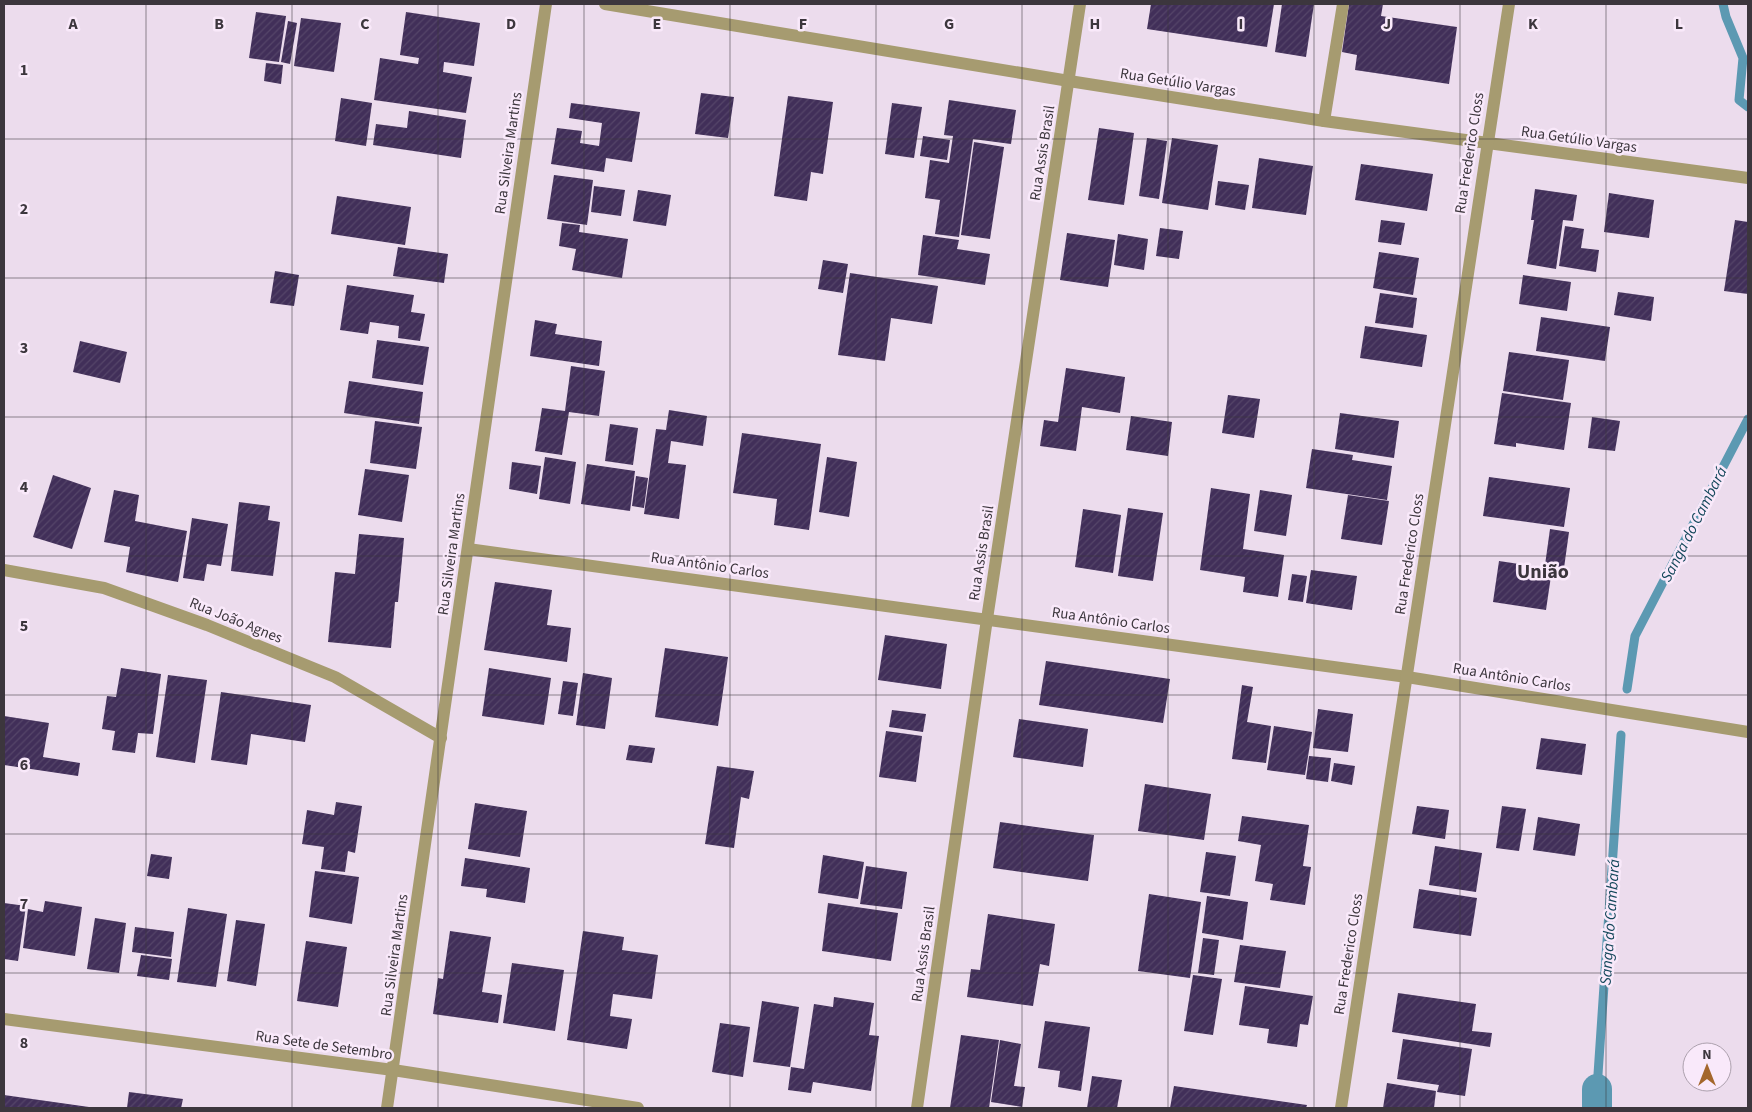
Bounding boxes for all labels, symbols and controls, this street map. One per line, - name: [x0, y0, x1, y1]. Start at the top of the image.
- text: A: [67, 13, 78, 35]
- text: B: [214, 13, 224, 35]
- text: C: [360, 13, 370, 35]
- text: D: [506, 13, 516, 35]
- text: E: [653, 13, 661, 35]
- text: F: [799, 13, 807, 35]
- text: G: [944, 13, 954, 35]
- text: H: [1090, 13, 1100, 35]
- text: I: [1239, 13, 1243, 35]
- text: J: [1383, 13, 1391, 35]
- text: K: [1528, 13, 1538, 35]
- text: L: [1675, 13, 1683, 35]
- text: 1: [20, 59, 28, 81]
- street label: Rua Getúlio Vargas: [1119, 63, 1237, 102]
- street label: Rua Silveira Martins: [490, 91, 527, 216]
- street label: Rua Frederico Closs: [1450, 91, 1489, 215]
- street label: Rua Assis Brasil: [1025, 104, 1060, 202]
- street label: Rua Getúlio Vargas: [1520, 121, 1638, 158]
- text: 2: [20, 198, 28, 220]
- text: 3: [20, 337, 28, 359]
- water label: Sanga do Cambará: [1655, 463, 1733, 586]
- text: 4: [20, 476, 29, 498]
- street label: Rua Silveira Martins: [433, 492, 470, 617]
- street label: Rua Frederico Closs: [1390, 492, 1429, 616]
- street label: Rua Assis Brasil: [964, 504, 999, 602]
- street label: Rua Antônio Carlos: [649, 547, 770, 584]
- district label: União: [1517, 558, 1569, 586]
- street label: Rua João Agnes: [186, 592, 286, 649]
- street label: Rua Antônio Carlos: [1050, 602, 1171, 639]
- text: 5: [20, 615, 28, 637]
- street label: Rua Antônio Carlos: [1451, 658, 1572, 697]
- text: 6: [20, 754, 28, 776]
- water label: Sanga do Cambará: [1595, 858, 1625, 986]
- street label: Rua Frederico Closs: [1329, 892, 1368, 1016]
- text: 7: [20, 893, 28, 915]
- street label: Rua Silveira Martins: [376, 893, 413, 1018]
- street label: Rua Assis Brasil: [906, 905, 941, 1003]
- street label: Rua Sete de Setembro: [254, 1025, 394, 1066]
- text: 8: [20, 1032, 28, 1054]
- north arrow: [1682, 1042, 1732, 1092]
- text: N: [1702, 1045, 1712, 1065]

